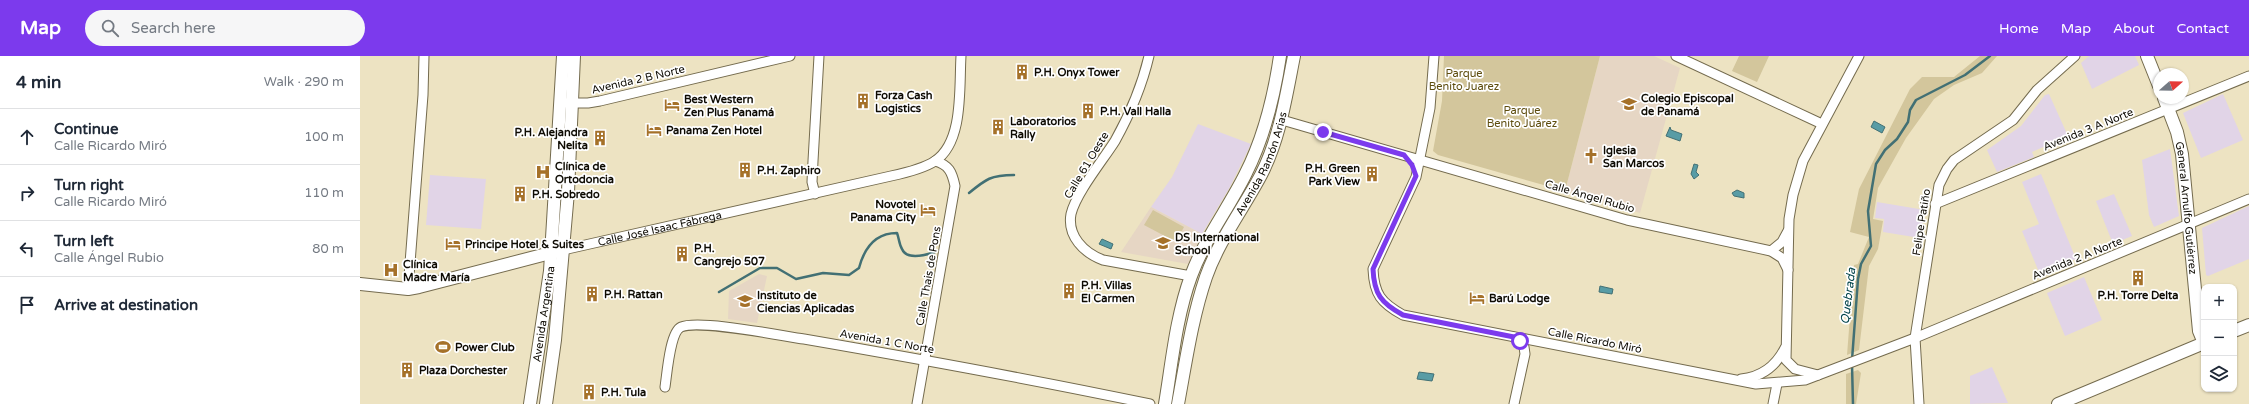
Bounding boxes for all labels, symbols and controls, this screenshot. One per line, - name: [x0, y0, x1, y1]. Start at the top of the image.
- search box: [85, 10, 365, 46]
- text: Map: [20, 17, 61, 39]
- icon: search: [99, 17, 121, 39]
- text: Search here: [131, 19, 215, 37]
- text: Home: [1999, 20, 2039, 37]
- text: Map: [2061, 20, 2091, 37]
- text: About: [2113, 20, 2155, 37]
- text: Contact: [2177, 20, 2229, 37]
- street label: Avenida 2 B Norte: [590, 62, 686, 97]
- building icon: P.H. Onyx Tower: [1013, 63, 1031, 81]
- place label: P.H. Onyx Tower: [1034, 66, 1120, 80]
- park label: Parque Benito Juarez: [1429, 67, 1500, 93]
- north arrow: [2153, 68, 2189, 104]
- text: 4 min: [16, 72, 61, 93]
- text: Walk · 290 m: [264, 74, 344, 90]
- place label: Forza Cash Logistics: [875, 89, 933, 116]
- building icon: Forza Cash Logistics: [854, 92, 872, 110]
- place label: Colegio Episcopal de Panamá: [1641, 92, 1734, 118]
- place label: Best Western Zen Plus Panamá: [684, 93, 774, 119]
- school or university icon: Colegio Episcopal de Panamá: [1620, 95, 1638, 113]
- hotel icon: Best Western Zen Plus Panamá: [663, 96, 681, 114]
- building icon: P.H. Vall Halla: [1079, 102, 1097, 120]
- park label: Parque Benito Juárez: [1487, 104, 1558, 130]
- place label: P.H. Vall Halla: [1100, 105, 1171, 118]
- street label: Avenida 3 A Norte: [2041, 105, 2135, 153]
- street label: Avenida Ramón Arias: [1233, 111, 1290, 218]
- place label: Laboratorios Rally: [1010, 115, 1077, 142]
- building icon: Laboratorios Rally: [989, 118, 1007, 136]
- text: Continue: [54, 120, 118, 138]
- hotel icon: Panama Zen Hotel: [645, 121, 663, 139]
- route end: [1314, 123, 1332, 141]
- place label: Panama Zen Hotel: [666, 124, 762, 137]
- icon: ahead: [16, 126, 38, 148]
- place label: P.H. Alejandra Nelita: [514, 126, 588, 152]
- text: 100 m: [304, 129, 344, 145]
- building icon: P.H. Alejandra Nelita: [591, 129, 609, 147]
- street label: Calle 61 Oeste: [1061, 130, 1111, 201]
- text: Calle Ricardo Miró: [54, 138, 167, 154]
- street label: General Arnulfo Gutiérrez: [2172, 140, 2200, 276]
- place label: Iglesia San Marcos: [1603, 144, 1665, 170]
- church icon: Iglesia San Marcos: [1582, 147, 1600, 165]
- place label: Clínica de Ortodoncia: [555, 160, 614, 186]
- building icon: P.H. Zaphiro: [736, 161, 754, 179]
- place label: P.H. Green Park View: [1305, 162, 1360, 188]
- hospital icon: Clínica de Ortodoncia: [534, 163, 552, 181]
- place label: P.H. Zaphiro: [757, 164, 821, 178]
- building icon: P.H. Green Park View: [1363, 165, 1381, 183]
- text: Turn right: [54, 176, 124, 194]
- street label: Calle Ángel Rubio: [1543, 176, 1637, 216]
- icon: right: [16, 182, 38, 204]
- text: 110 m: [304, 185, 344, 201]
- building icon: P.H. Sobredo: [511, 185, 529, 203]
- street label: Felipe Patiño: [1910, 187, 1933, 256]
- place label: P.H. Sobredo: [532, 188, 600, 201]
- text: Calle Ricardo Miró: [54, 194, 167, 210]
- place label: Novotel Panama City: [850, 198, 916, 225]
- hotel icon: Novotel Panama City: [919, 201, 937, 219]
- street label: Calle José Isaac Fábrega: [597, 208, 723, 249]
- street label: Calle Thais de Pons: [913, 225, 944, 327]
- place label: DS International School: [1175, 231, 1259, 257]
- text: Turn left: [54, 232, 114, 250]
- school or university icon: DS International School: [1154, 234, 1172, 252]
- street label: Avenida 2 A Norte: [2030, 234, 2124, 282]
- hotel icon: Principe Hotel & Suites: [444, 235, 462, 253]
- icon: left: [16, 238, 38, 260]
- place label: Principe Hotel & Suites: [465, 238, 585, 252]
- text: 80 m: [312, 241, 344, 257]
- place label: P.H. Cangrejo 507: [694, 242, 765, 269]
- building icon: P.H. Cangrejo 507: [673, 245, 691, 263]
- text: Calle Ángel Rubio: [54, 250, 164, 266]
- place label: Clínica Madre María: [403, 258, 470, 284]
- hospital icon: Clínica Madre María: [382, 261, 400, 279]
- street label: Avenida Argentina: [530, 266, 557, 363]
- water label: Quebrada: [1838, 267, 1858, 325]
- building icon: P.H. Torre Delta: [2129, 269, 2147, 287]
- place label: P.H. Villas El Carmen: [1081, 279, 1135, 305]
- building icon: P.H. Villas El Carmen: [1060, 282, 1078, 300]
- map controls: [2201, 284, 2237, 392]
- button: +: [2201, 284, 2237, 320]
- building icon: P.H. Rattan: [583, 285, 601, 303]
- place label: P.H. Rattan: [604, 288, 663, 301]
- place label: Instituto de Ciencias Aplicadas: [757, 289, 855, 316]
- hotel icon: Barú Lodge: [1468, 289, 1486, 307]
- place label: P.H. Torre Delta: [2098, 289, 2178, 302]
- school or university icon: Instituto de Ciencias Aplicadas: [736, 292, 754, 310]
- place label: Barú Lodge: [1489, 292, 1550, 306]
- icon: arrive: [16, 294, 38, 316]
- text: Arrive at destination: [54, 296, 198, 314]
- button: −: [2201, 320, 2237, 356]
- street label: Calle Ricardo Miró: [1547, 325, 1643, 356]
- street label: Avenida 1 C Norte: [839, 327, 935, 356]
- route start: [1511, 332, 1529, 350]
- sports icon: Power Club: [434, 338, 452, 356]
- place label: Power Club: [455, 341, 515, 354]
- button: layers: [2201, 356, 2237, 392]
- building icon: Plaza Dorchester: [398, 361, 416, 379]
- place label: Plaza Dorchester: [419, 364, 508, 377]
- building icon: P.H. Tula: [580, 383, 598, 401]
- place label: P.H. Tula: [601, 386, 646, 399]

